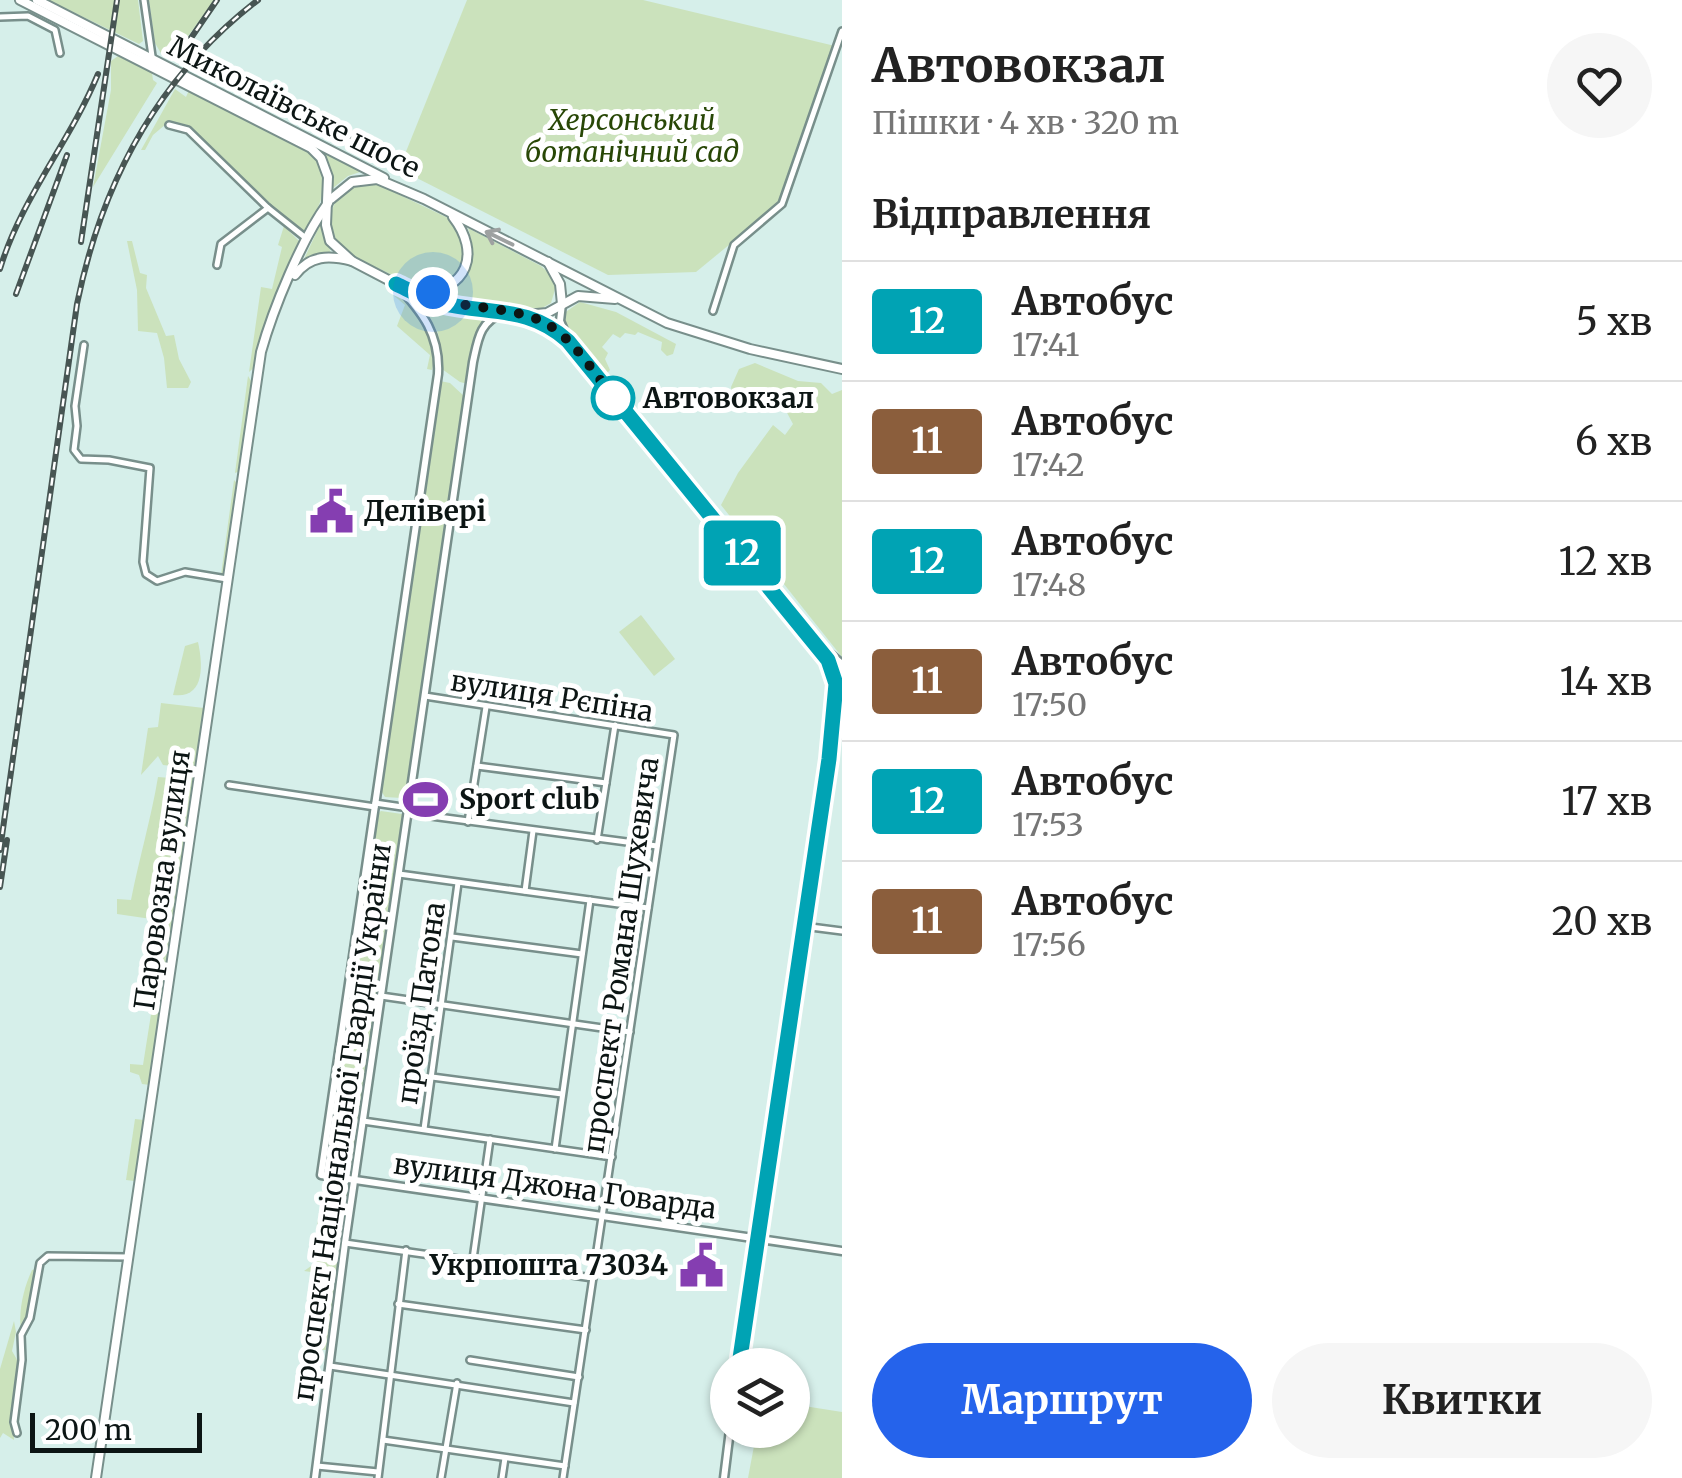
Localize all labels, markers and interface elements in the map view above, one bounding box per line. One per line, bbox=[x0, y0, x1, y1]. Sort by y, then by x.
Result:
street label: Миколаївське шосе bbox=[162, 28, 426, 186]
button: heart bbox=[1547, 33, 1652, 138]
text: Автовокзал bbox=[872, 35, 1166, 95]
park label: Херсонський ботанічний сад bbox=[525, 102, 739, 170]
text: Пішки · 4 хв · 320 m bbox=[872, 103, 1179, 143]
text: Відправлення bbox=[872, 191, 1151, 238]
one-way arrow bbox=[485, 227, 515, 246]
your location bbox=[408, 267, 458, 317]
text: Автобус bbox=[1012, 278, 1173, 325]
text: 5 хв bbox=[1576, 298, 1652, 345]
text: 12 bbox=[909, 299, 945, 343]
text: 17:41 bbox=[1012, 325, 1079, 365]
marker: Автовокзал bbox=[592, 377, 634, 419]
place label: Автовокзал bbox=[642, 380, 814, 416]
text: Автобус bbox=[1012, 398, 1173, 445]
text: 6 хв bbox=[1575, 418, 1652, 465]
text: 11 bbox=[911, 419, 943, 463]
text: 17:42 bbox=[1012, 445, 1085, 485]
public building icon: Делівері bbox=[307, 487, 355, 535]
place label: Делівері bbox=[364, 493, 486, 529]
text: Автобус bbox=[1012, 518, 1173, 565]
line badge: 12 bbox=[697, 520, 787, 586]
text: 12 bbox=[724, 531, 760, 575]
text: 12 хв bbox=[1559, 538, 1652, 585]
text: 12 bbox=[909, 539, 945, 583]
text: 17:48 bbox=[1012, 565, 1086, 605]
text: Автобус bbox=[1012, 638, 1173, 685]
text: 14 хв bbox=[1559, 658, 1652, 705]
text: 11 bbox=[911, 659, 943, 703]
street label: вулиця Рєпіна bbox=[448, 662, 656, 730]
text: 17:50 bbox=[1012, 685, 1087, 725]
street label: Паровозна вулиця bbox=[126, 748, 198, 1012]
street label: проспект Романа Шухевича bbox=[575, 755, 667, 1155]
text: Автобус bbox=[1012, 758, 1173, 805]
sports icon: Sport club bbox=[402, 775, 450, 823]
text: 17 хв bbox=[1561, 778, 1652, 825]
text: 12 bbox=[909, 779, 945, 823]
place label: Sport club bbox=[459, 781, 599, 817]
text: 17:53 bbox=[1012, 805, 1084, 845]
street label: проспект Національної Гвардії України bbox=[285, 841, 399, 1403]
text: Автобус bbox=[1012, 878, 1173, 925]
text: 20 хв bbox=[1552, 898, 1652, 945]
text: 11 bbox=[911, 899, 943, 943]
street label: проїзд Патона bbox=[389, 900, 453, 1106]
text: 17:56 bbox=[1012, 925, 1086, 965]
street label: вулиця Джона Говарда bbox=[391, 1146, 719, 1226]
public building icon: Укрпошта 73034 bbox=[677, 1241, 725, 1289]
place label: Укрпошта 73034 bbox=[429, 1247, 668, 1283]
button: Маршрут bbox=[872, 1343, 1252, 1458]
button: Квитки bbox=[1272, 1343, 1652, 1458]
map controls bbox=[710, 1348, 810, 1448]
button: layers bbox=[710, 1348, 810, 1448]
scale bar bbox=[30, 1408, 202, 1452]
text: 200 m bbox=[45, 1412, 132, 1448]

